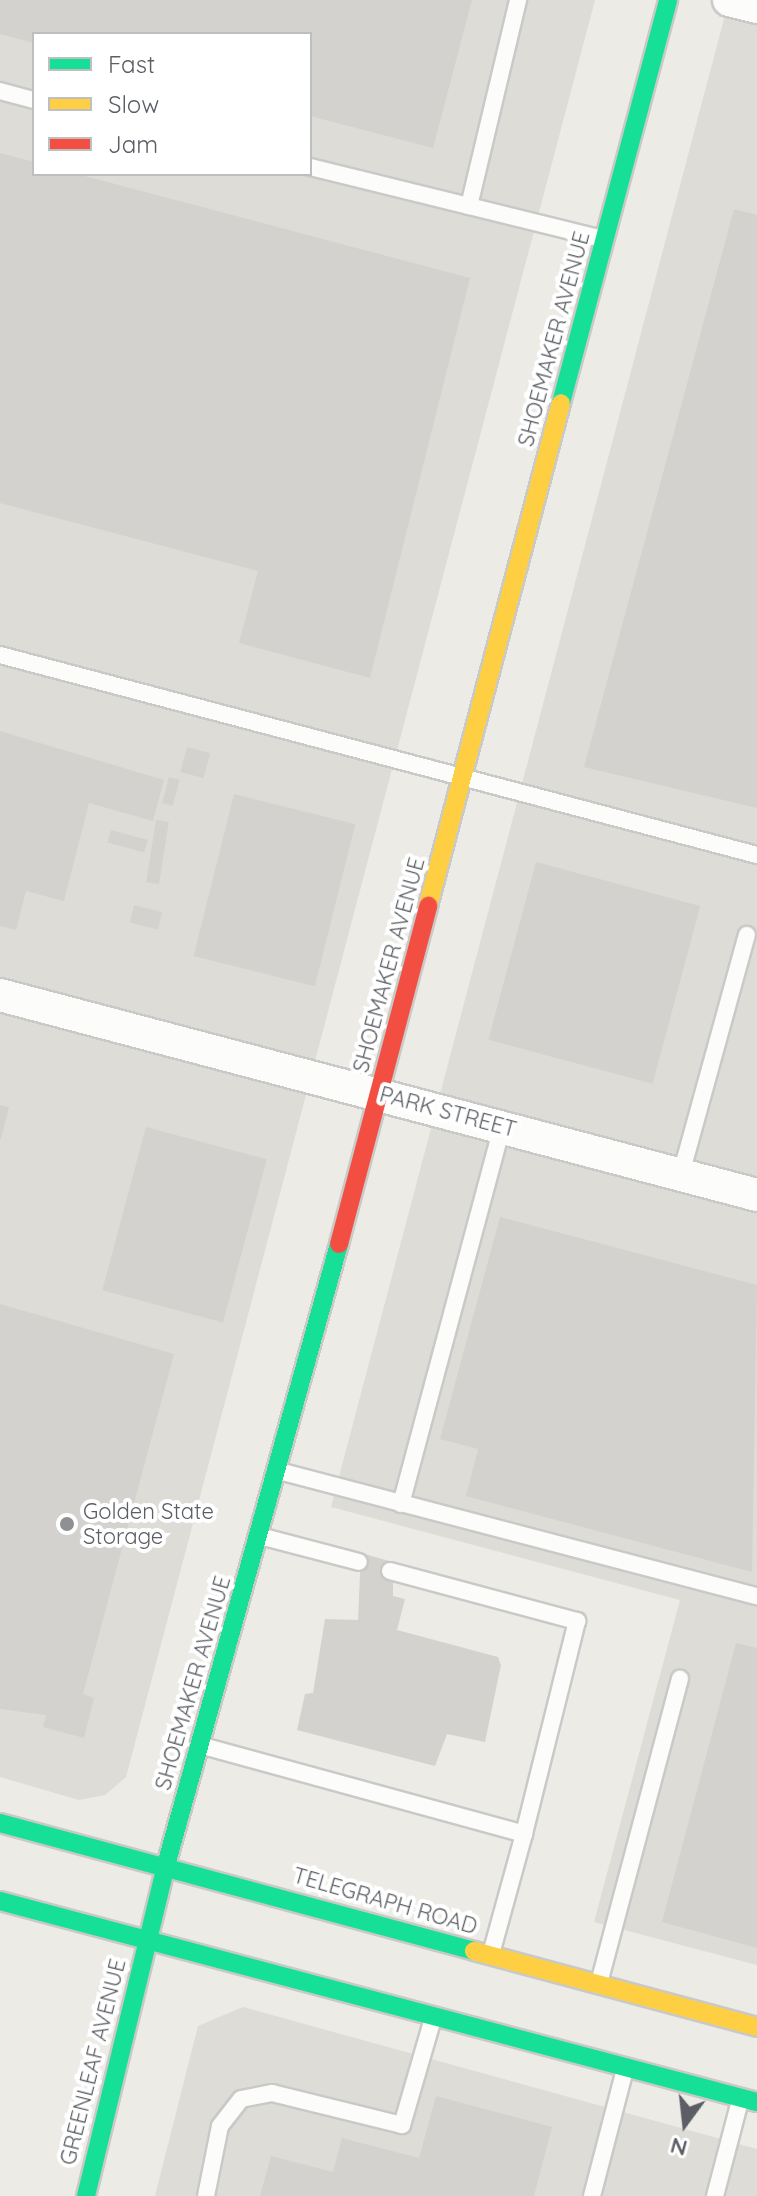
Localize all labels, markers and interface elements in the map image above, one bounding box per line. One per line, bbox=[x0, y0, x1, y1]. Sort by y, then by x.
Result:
legend bbox=[32, 32, 312, 176]
text: Fast bbox=[108, 49, 155, 79]
text: Slow bbox=[108, 89, 159, 119]
text: Jam bbox=[108, 129, 158, 159]
street label: SHOEMAKER AVENUE bbox=[513, 229, 595, 449]
street label: SHOEMAKER AVENUE bbox=[348, 855, 430, 1075]
street label: PARK STREET bbox=[377, 1081, 519, 1143]
place label: Golden State Storage bbox=[83, 1498, 214, 1550]
marker: Golden State Storage bbox=[58, 1515, 76, 1533]
street label: SHOEMAKER AVENUE bbox=[150, 1573, 236, 1793]
street label: TELEGRAPH ROAD bbox=[290, 1862, 480, 1940]
street label: GREENLEAF AVENUE bbox=[55, 1956, 131, 2168]
north arrow bbox=[645, 2084, 725, 2164]
text: N bbox=[667, 2132, 690, 2163]

